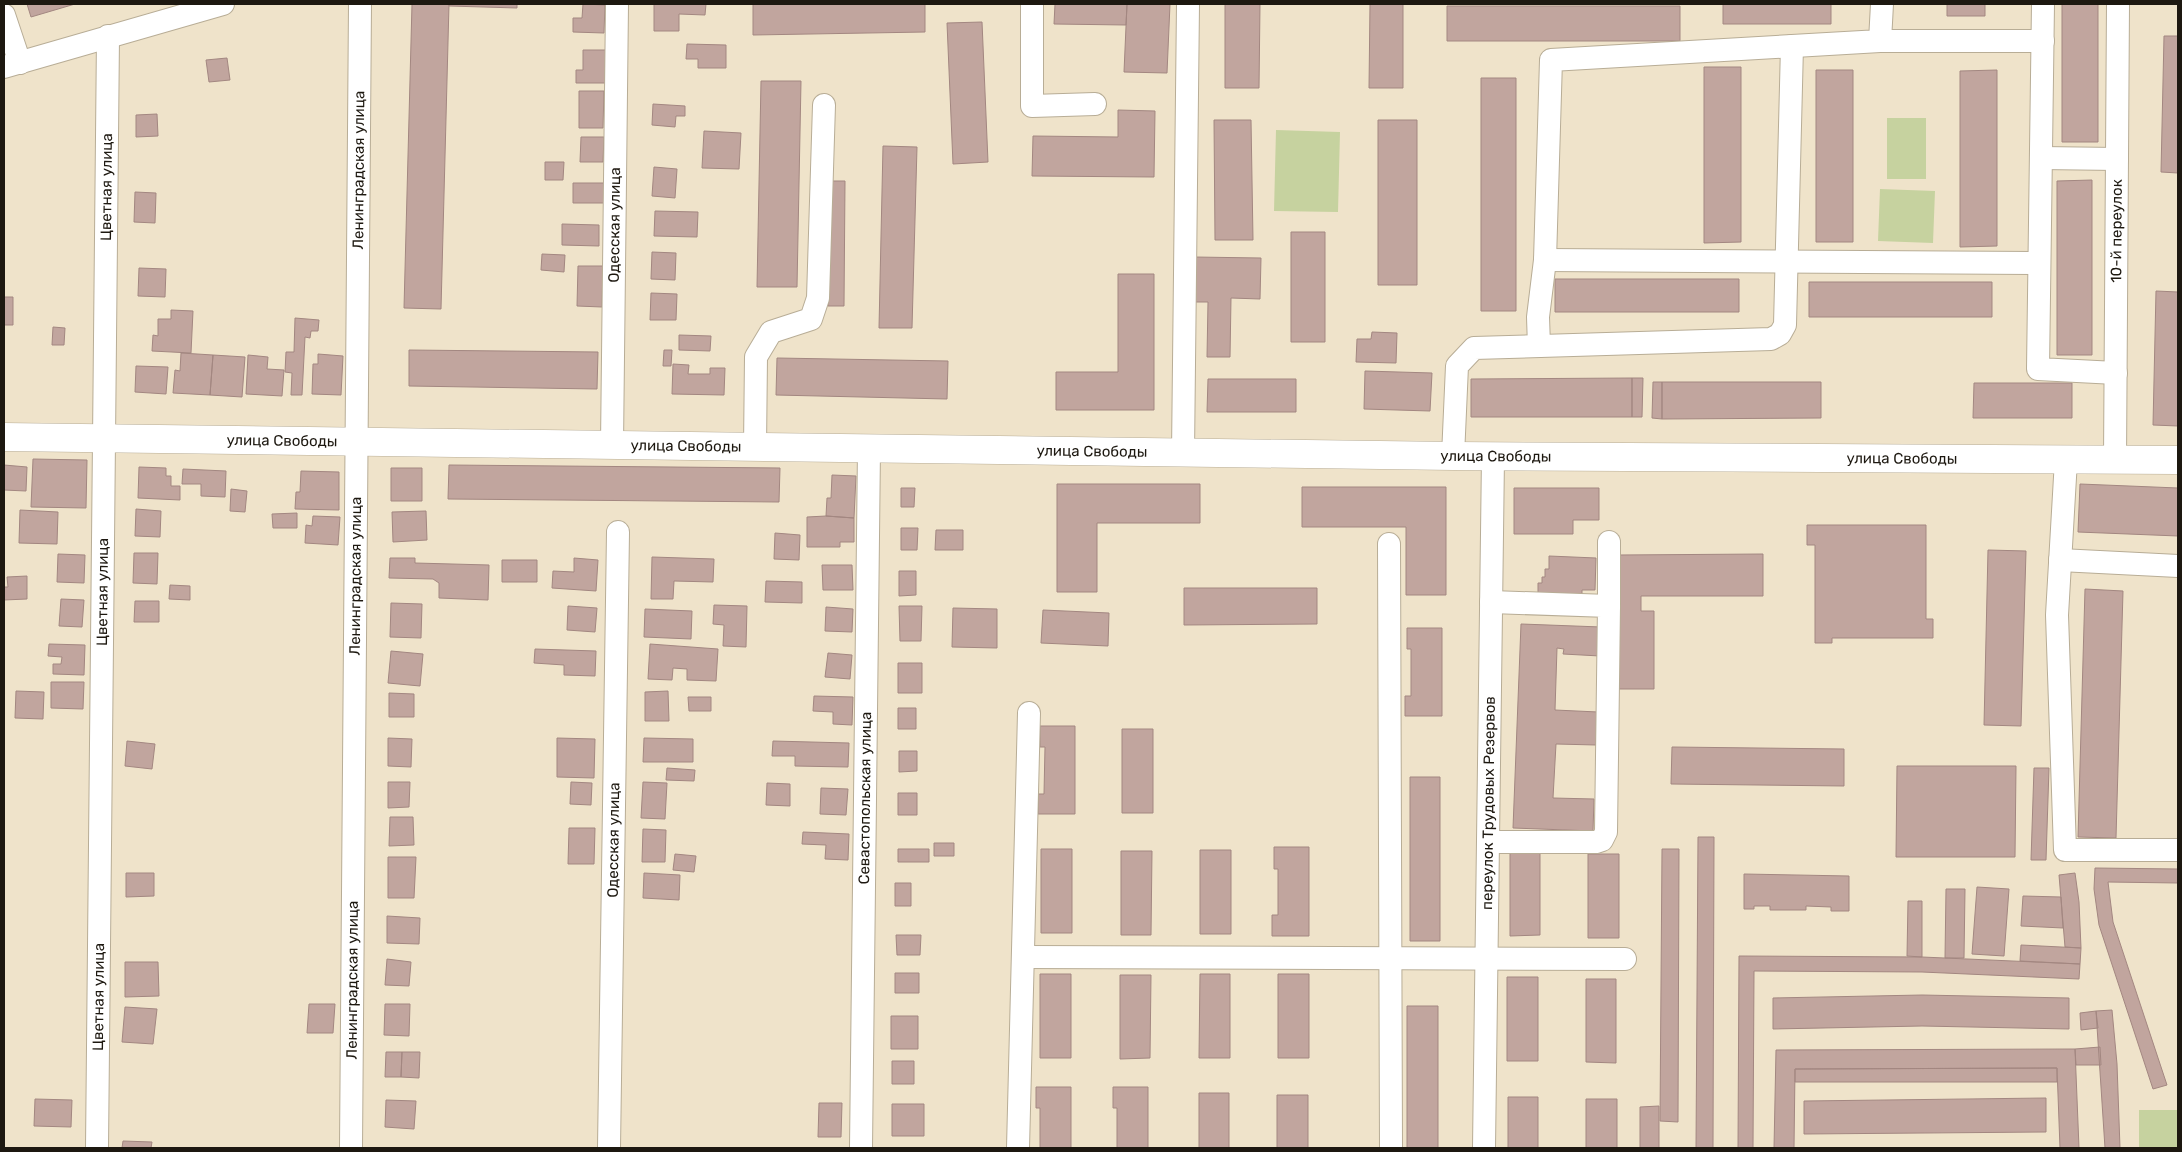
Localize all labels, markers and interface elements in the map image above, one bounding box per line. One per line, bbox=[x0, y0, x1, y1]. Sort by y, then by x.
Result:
street label: Ленинградская улица bbox=[349, 91, 368, 249]
street label: Цветная улица bbox=[97, 133, 116, 241]
street label: Одесская улица bbox=[605, 167, 624, 283]
street label: 10-й переулок bbox=[2107, 179, 2126, 283]
street label: улица Свободы bbox=[226, 431, 338, 450]
street label: улица Свободы bbox=[630, 436, 741, 456]
street label: улица Свободы bbox=[1036, 442, 1147, 461]
street label: улица Свободы bbox=[1440, 447, 1551, 466]
street label: улица Свободы bbox=[1846, 449, 1957, 468]
street label: Ленинградская улица bbox=[346, 497, 365, 655]
street label: Цветная улица bbox=[93, 538, 112, 646]
street label: переулок Трудовых Резервов bbox=[1478, 696, 1499, 910]
street label: Севастопольская улица bbox=[855, 711, 875, 885]
street label: Одесская улица bbox=[604, 782, 623, 898]
street label: Ленинградская улица bbox=[343, 901, 362, 1059]
street label: Цветная улица bbox=[89, 943, 108, 1051]

